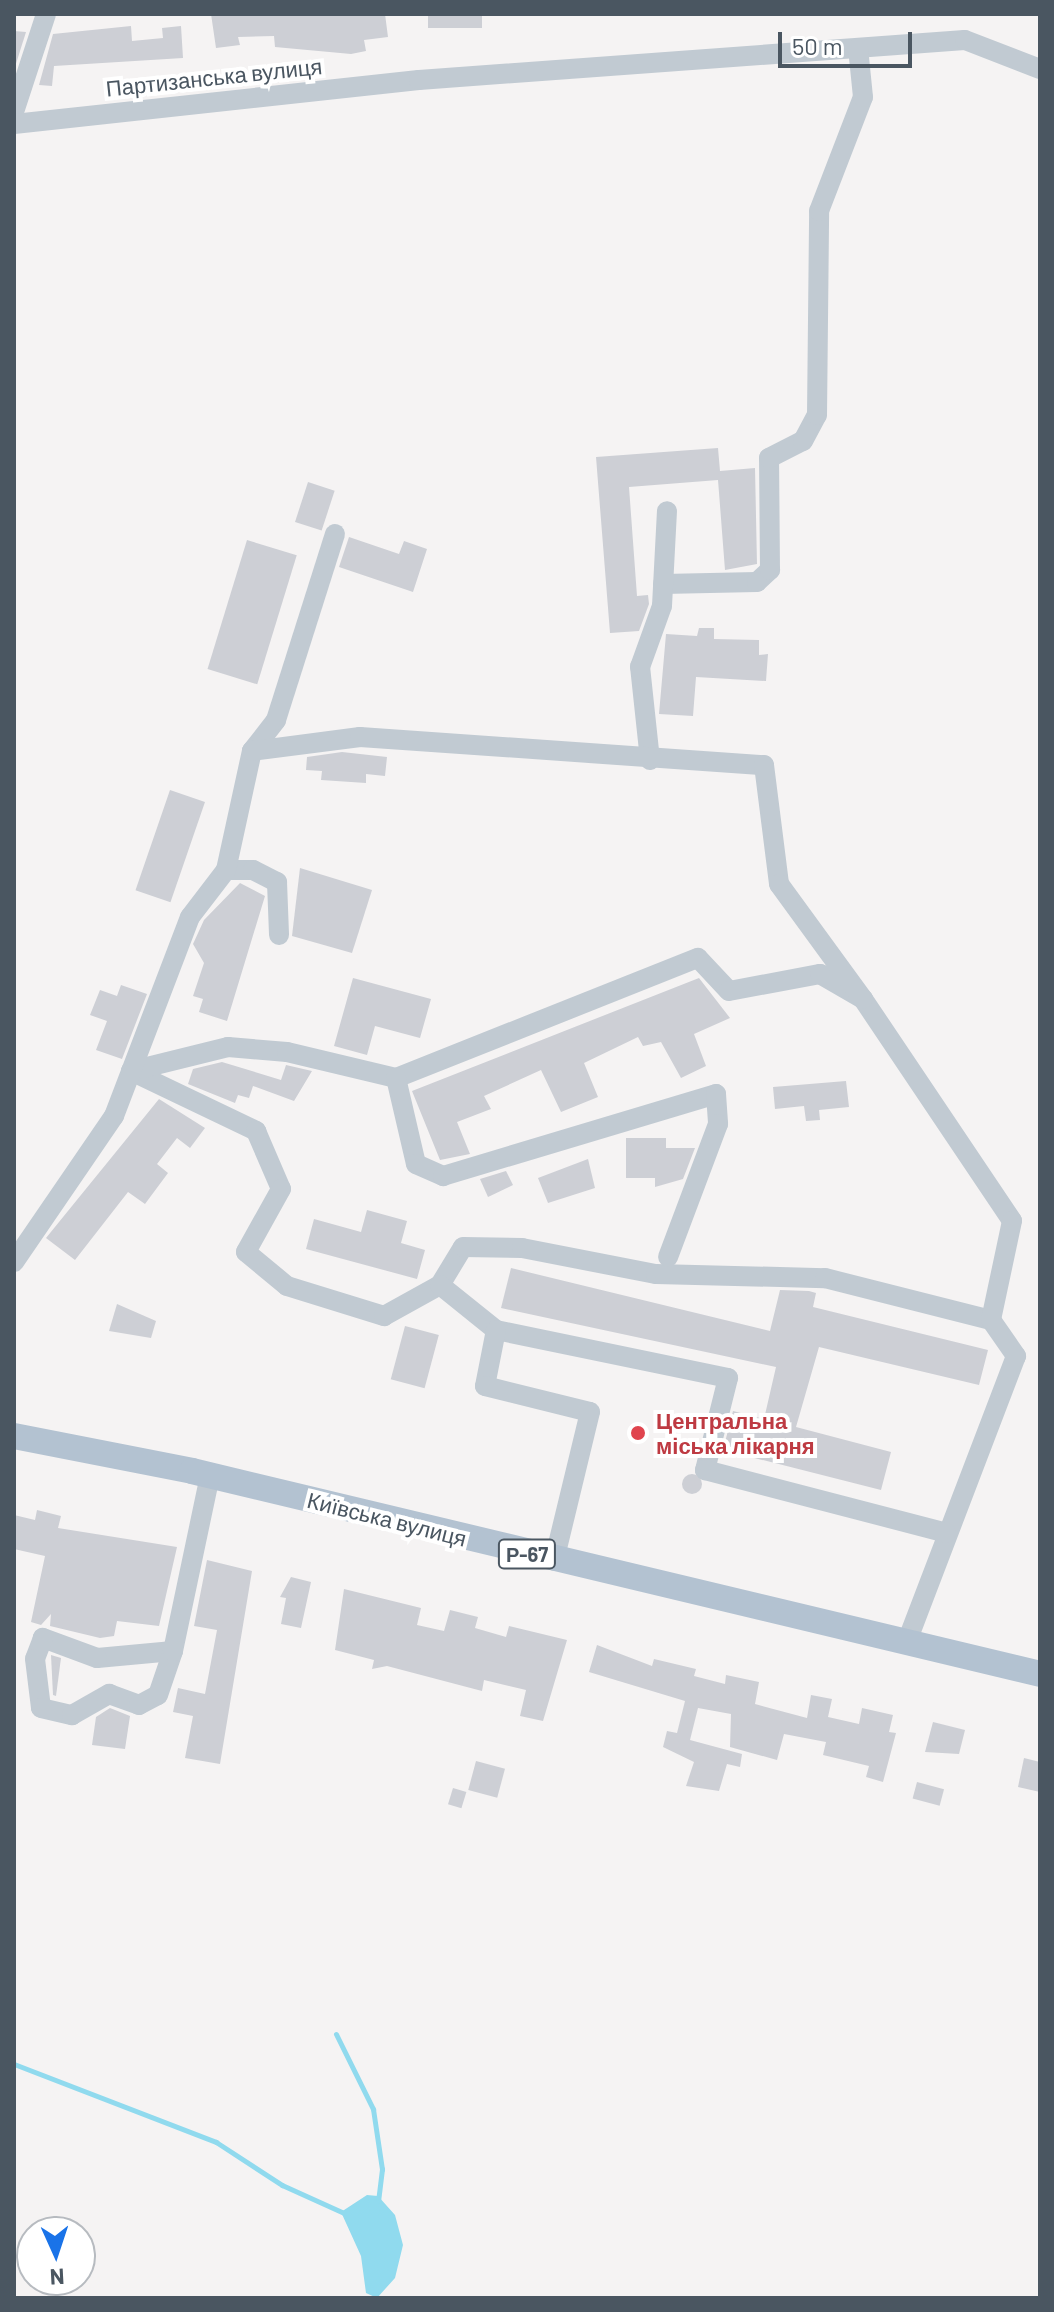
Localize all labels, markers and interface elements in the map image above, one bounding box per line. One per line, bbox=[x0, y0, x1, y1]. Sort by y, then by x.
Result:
scale bar bbox=[782, 16, 916, 66]
text: 50 m bbox=[792, 31, 843, 60]
street label: Партизанська вулиця bbox=[105, 53, 323, 101]
place label: Центральна міська лікарня bbox=[656, 1407, 815, 1458]
marker: Центральна міська лікарня bbox=[627, 1422, 649, 1444]
street label: Київська вулиця bbox=[305, 1486, 469, 1552]
road number: Р-67 bbox=[497, 1538, 557, 1570]
north arrow bbox=[16, 2216, 96, 2296]
text: N bbox=[49, 2265, 65, 2291]

